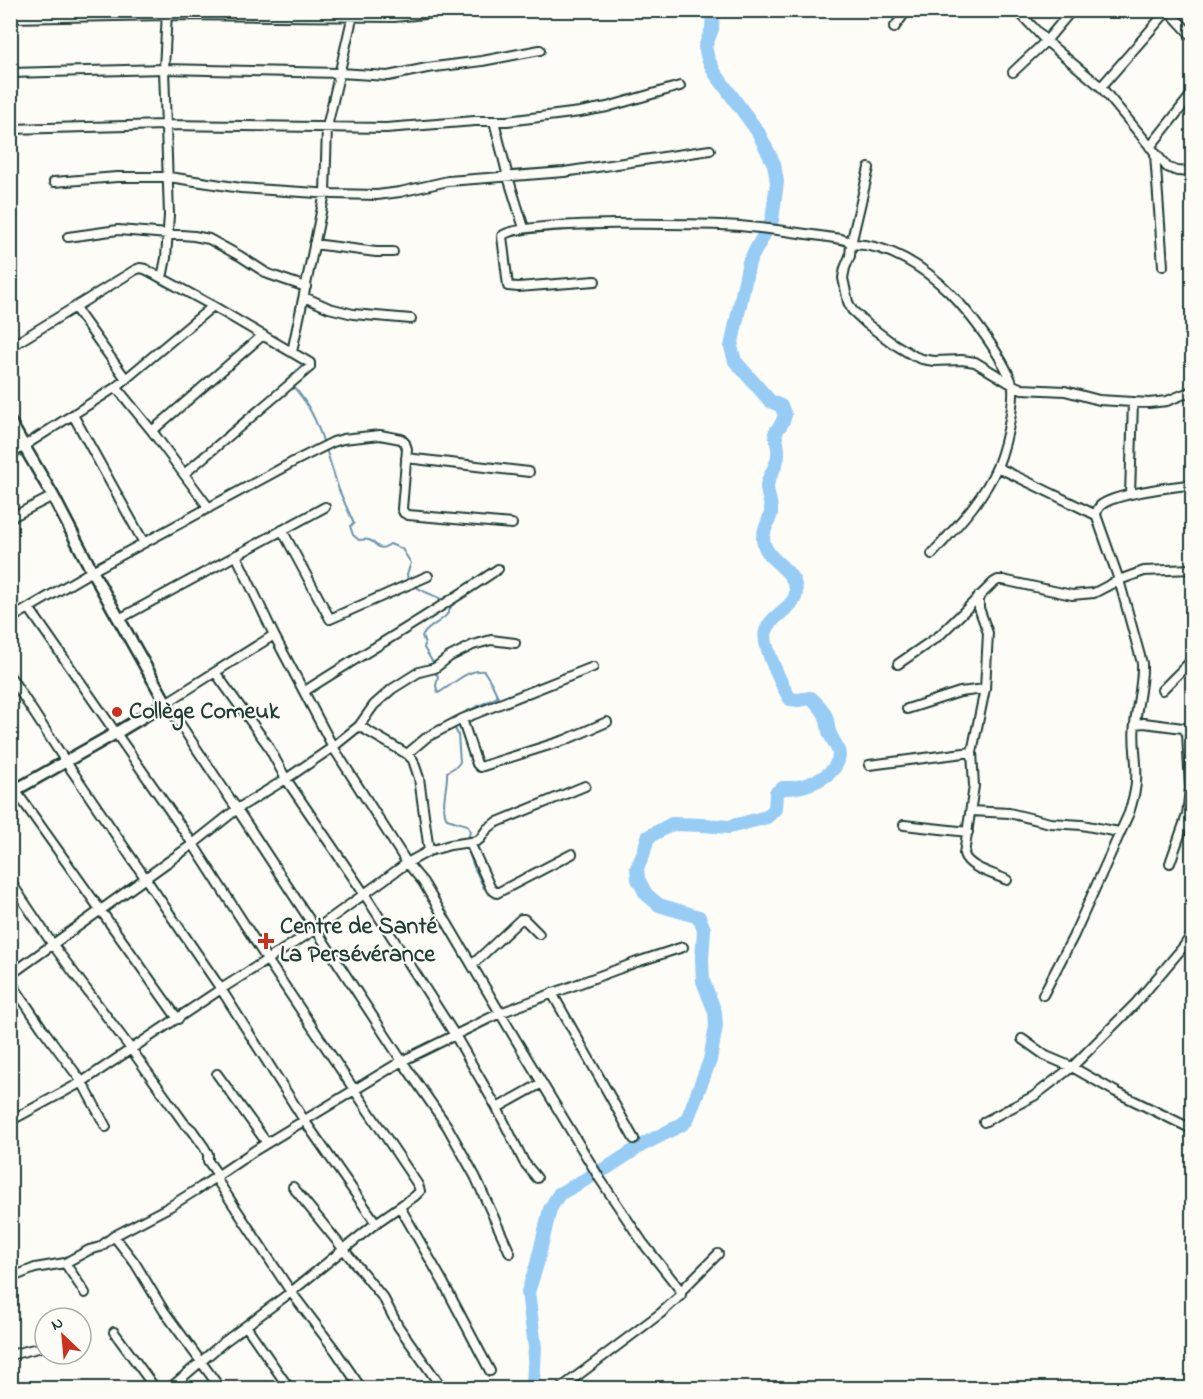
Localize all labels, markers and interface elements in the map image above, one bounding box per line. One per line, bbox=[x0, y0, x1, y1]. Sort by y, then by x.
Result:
place label: Collège Comeuk bbox=[129, 695, 280, 731]
marker: Collège Comeuk bbox=[110, 705, 124, 719]
place label: Centre de Santé La Persévérance bbox=[280, 910, 439, 973]
marker: Centre de Santé La Persévérance bbox=[257, 932, 275, 950]
north arrow bbox=[33, 1306, 93, 1366]
text: N bbox=[47, 1311, 68, 1337]

